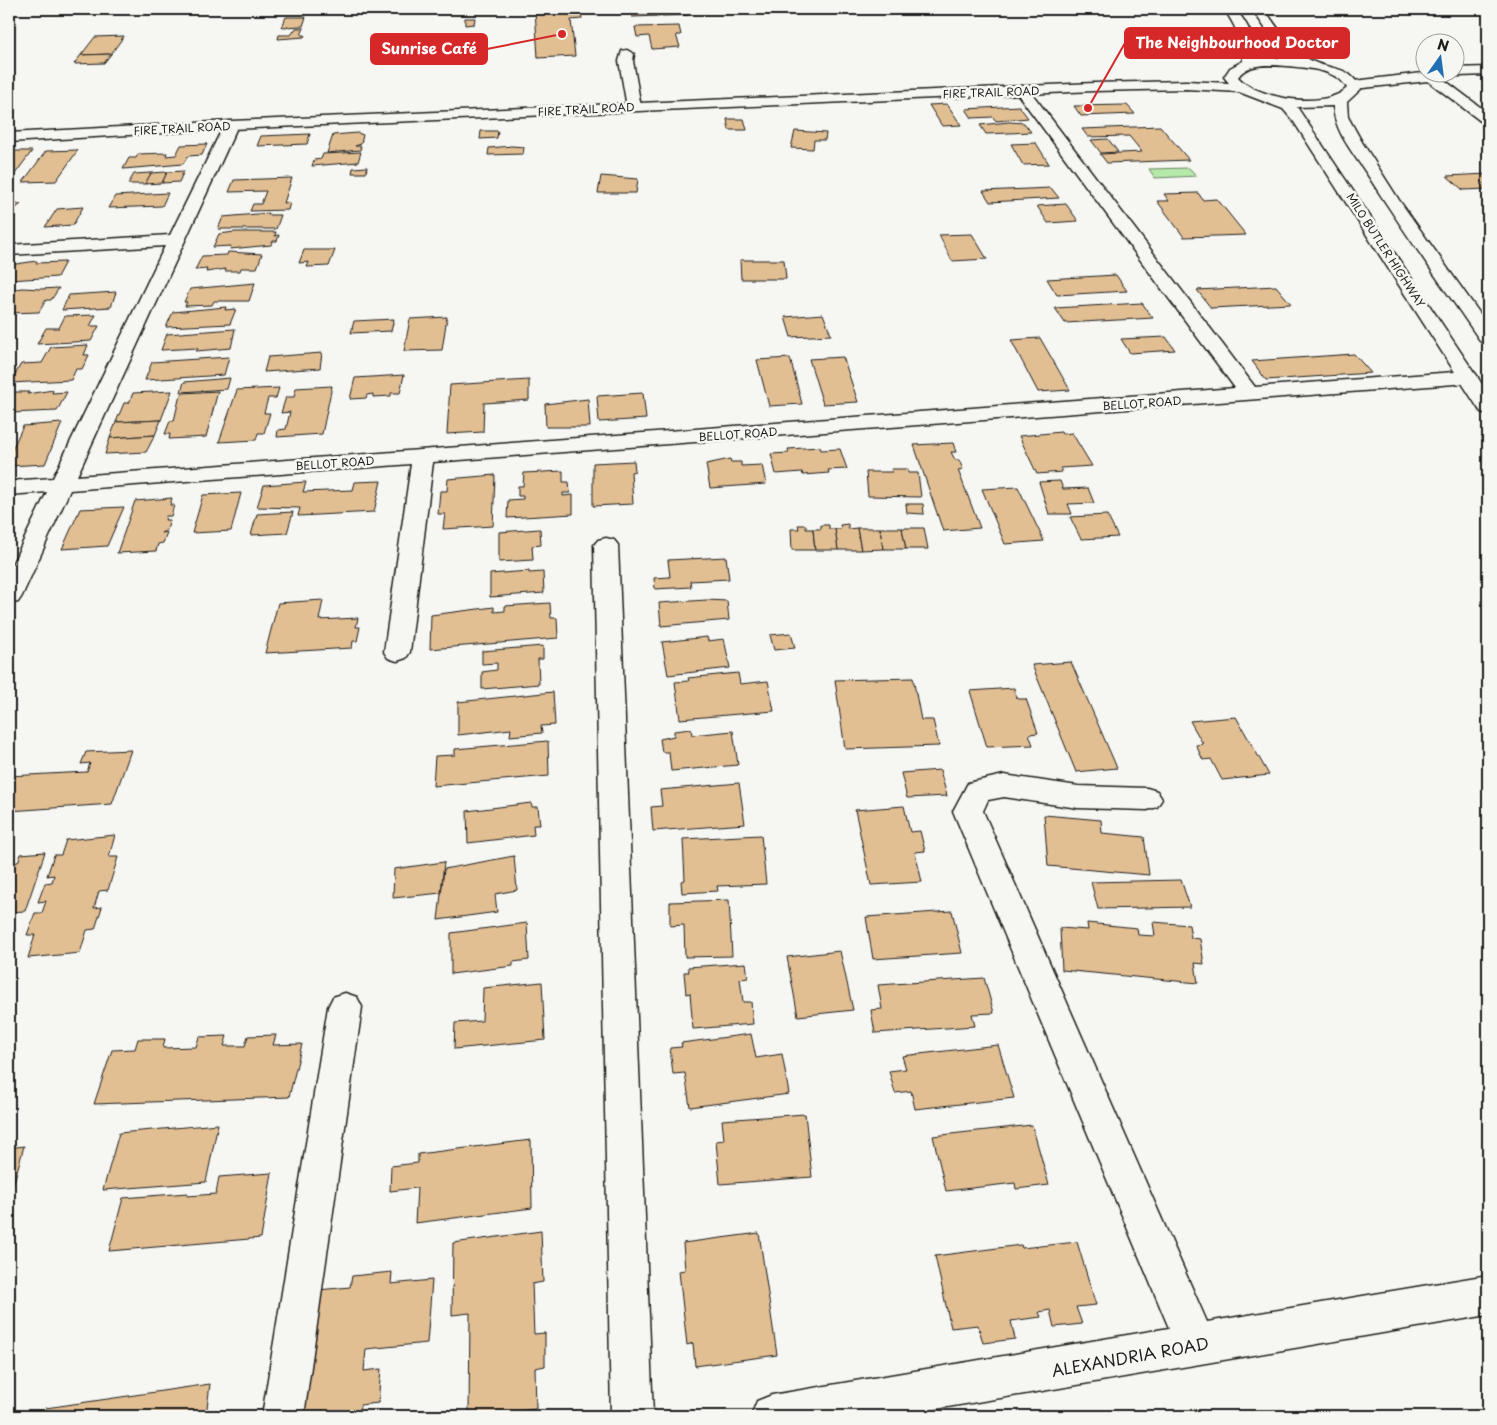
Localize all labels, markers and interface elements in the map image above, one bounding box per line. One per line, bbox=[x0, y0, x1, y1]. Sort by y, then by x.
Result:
callout: The Neighbourhood Doctor bbox=[1125, 28, 1349, 58]
text: The Neighbourhood Doctor bbox=[1135, 30, 1339, 53]
north arrow bbox=[1414, 32, 1464, 82]
text: N bbox=[1435, 33, 1451, 56]
callout: Sunrise Café bbox=[371, 34, 487, 64]
text: Sunrise Café bbox=[381, 36, 477, 59]
street label: FIRE TRAIL ROAD bbox=[942, 82, 1040, 102]
street label: FIRE TRAIL ROAD bbox=[537, 98, 635, 120]
street label: FIRE TRAIL ROAD bbox=[133, 117, 231, 139]
street label: MILO BUTLER HIGHWAY bbox=[1343, 189, 1429, 311]
street label: BELLOT ROAD bbox=[1102, 392, 1182, 414]
street label: BELLOT ROAD bbox=[698, 423, 778, 445]
street label: BELLOT ROAD bbox=[295, 452, 375, 474]
street label: ALEXANDRIA ROAD bbox=[1049, 1330, 1211, 1382]

